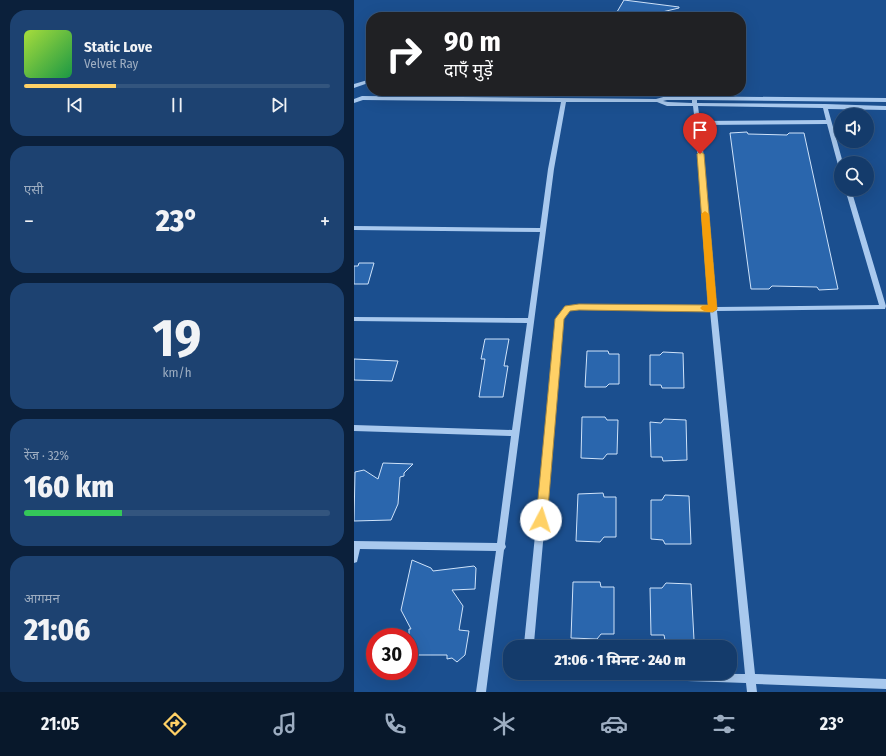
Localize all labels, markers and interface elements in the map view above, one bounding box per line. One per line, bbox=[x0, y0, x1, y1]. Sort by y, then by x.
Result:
text: 90 m bbox=[444, 25, 501, 58]
icon: right bbox=[378, 28, 430, 80]
text: Static Love bbox=[84, 38, 152, 56]
text: Velvet Ray bbox=[84, 56, 138, 71]
text: दाएँ मुड़ें bbox=[444, 59, 493, 81]
icon: previous bbox=[64, 94, 86, 116]
icon: pause bbox=[166, 94, 188, 116]
icon: next bbox=[268, 94, 290, 116]
map controls bbox=[834, 108, 874, 196]
button: sound bbox=[834, 108, 874, 148]
pin bbox=[683, 113, 717, 154]
icon: arrive bbox=[689, 119, 711, 141]
button: search bbox=[834, 156, 874, 196]
text: एसी bbox=[24, 182, 43, 197]
text: 23° bbox=[156, 203, 198, 239]
text: − bbox=[24, 208, 34, 235]
text: + bbox=[320, 208, 330, 235]
text: 19 bbox=[153, 307, 201, 370]
text: km/h bbox=[163, 365, 192, 380]
text: रेंज · 32% bbox=[24, 448, 69, 463]
text: 160 km bbox=[24, 469, 114, 505]
position arrow bbox=[520, 499, 562, 541]
text: आगमन bbox=[24, 591, 60, 606]
text: 21:06 bbox=[24, 612, 90, 648]
speed limit sign: 30 bbox=[366, 628, 418, 680]
text: 21:06 · 1 मिनट · 240 m bbox=[554, 651, 686, 669]
icon: directions bbox=[161, 710, 189, 738]
icon: music bbox=[271, 710, 299, 738]
icon: phone bbox=[381, 710, 409, 738]
icon: climate bbox=[490, 710, 518, 738]
icon: car bbox=[600, 710, 628, 738]
icon: filters bbox=[710, 710, 738, 738]
text: 21:05 bbox=[41, 713, 79, 735]
text: 23° bbox=[820, 713, 845, 735]

